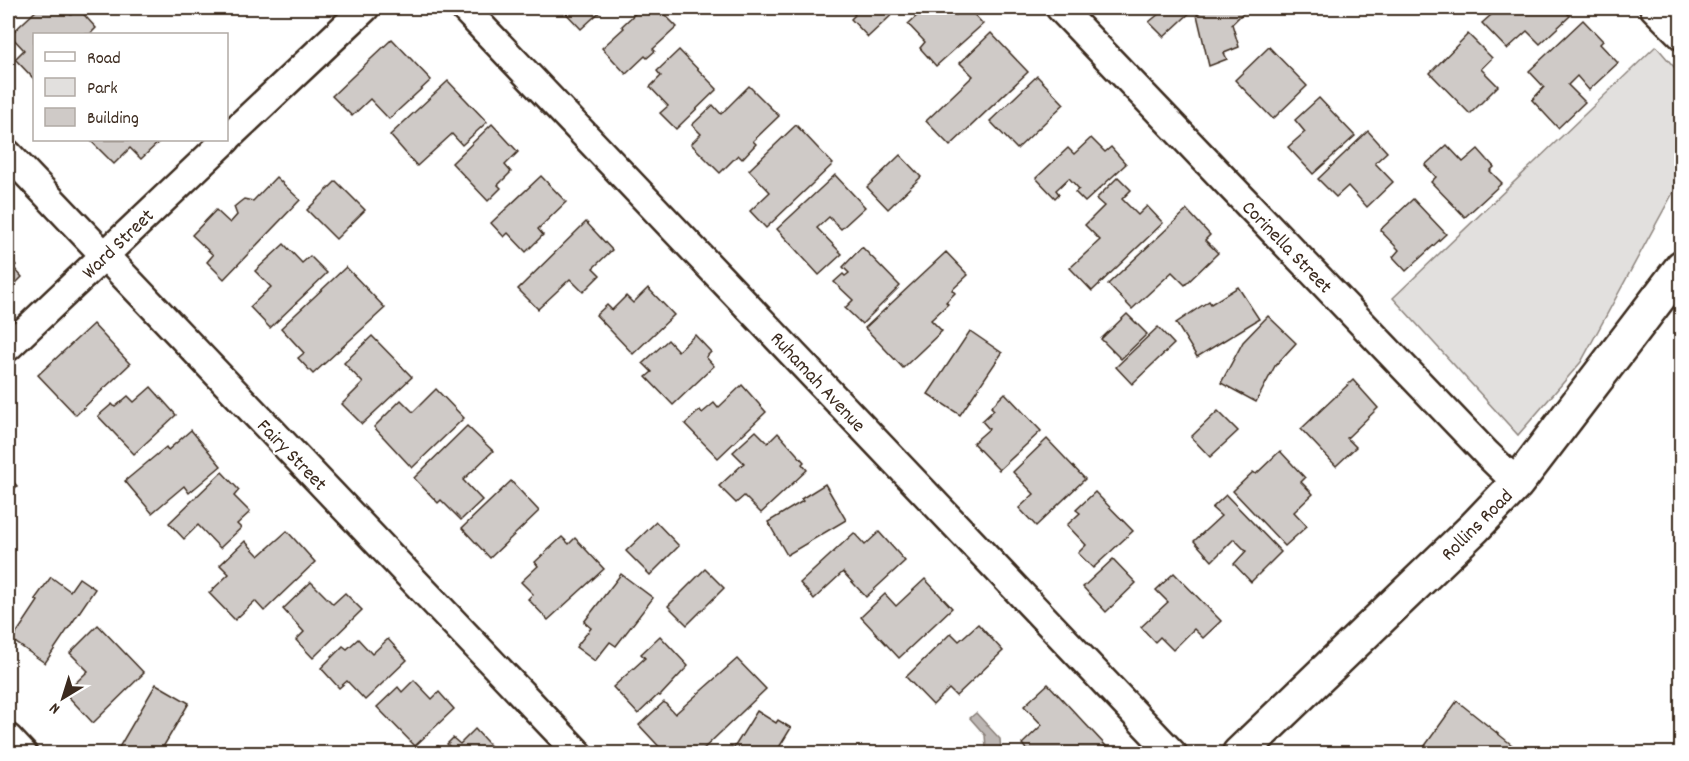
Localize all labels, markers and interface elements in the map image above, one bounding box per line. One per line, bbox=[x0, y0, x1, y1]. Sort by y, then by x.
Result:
legend bbox=[33, 33, 228, 141]
text: Road bbox=[87, 47, 121, 72]
text: Park bbox=[87, 77, 118, 102]
text: Building bbox=[87, 107, 139, 132]
street label: Corinella Street bbox=[1234, 195, 1338, 301]
street label: Ward Street bbox=[77, 204, 161, 287]
street label: Ruhamah Avenue bbox=[763, 327, 871, 440]
street label: Fairy Street bbox=[249, 414, 332, 498]
street label: Rollins Road bbox=[1436, 484, 1520, 568]
north arrow bbox=[33, 668, 93, 728]
text: N bbox=[45, 696, 65, 719]

